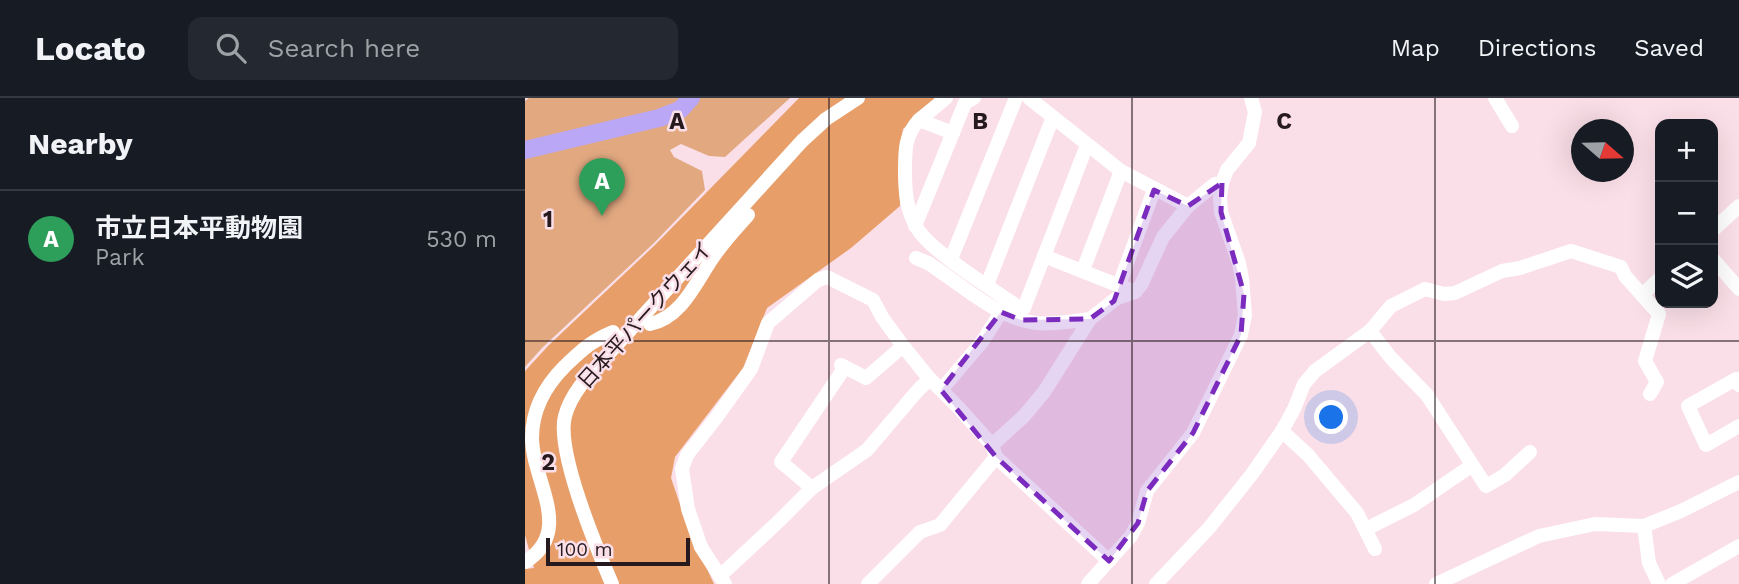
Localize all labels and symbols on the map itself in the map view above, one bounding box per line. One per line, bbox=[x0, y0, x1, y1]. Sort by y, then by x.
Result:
text: A bbox=[669, 108, 685, 135]
text: B bbox=[972, 108, 988, 135]
text: C bbox=[1276, 108, 1292, 135]
north arrow bbox=[1571, 119, 1634, 182]
pin: A bbox=[579, 158, 625, 216]
text: 1 bbox=[543, 206, 553, 233]
street label: 日本平パークウェイ bbox=[572, 236, 717, 393]
your location bbox=[1314, 400, 1348, 434]
text: 2 bbox=[541, 449, 555, 476]
scale bar bbox=[546, 535, 689, 567]

